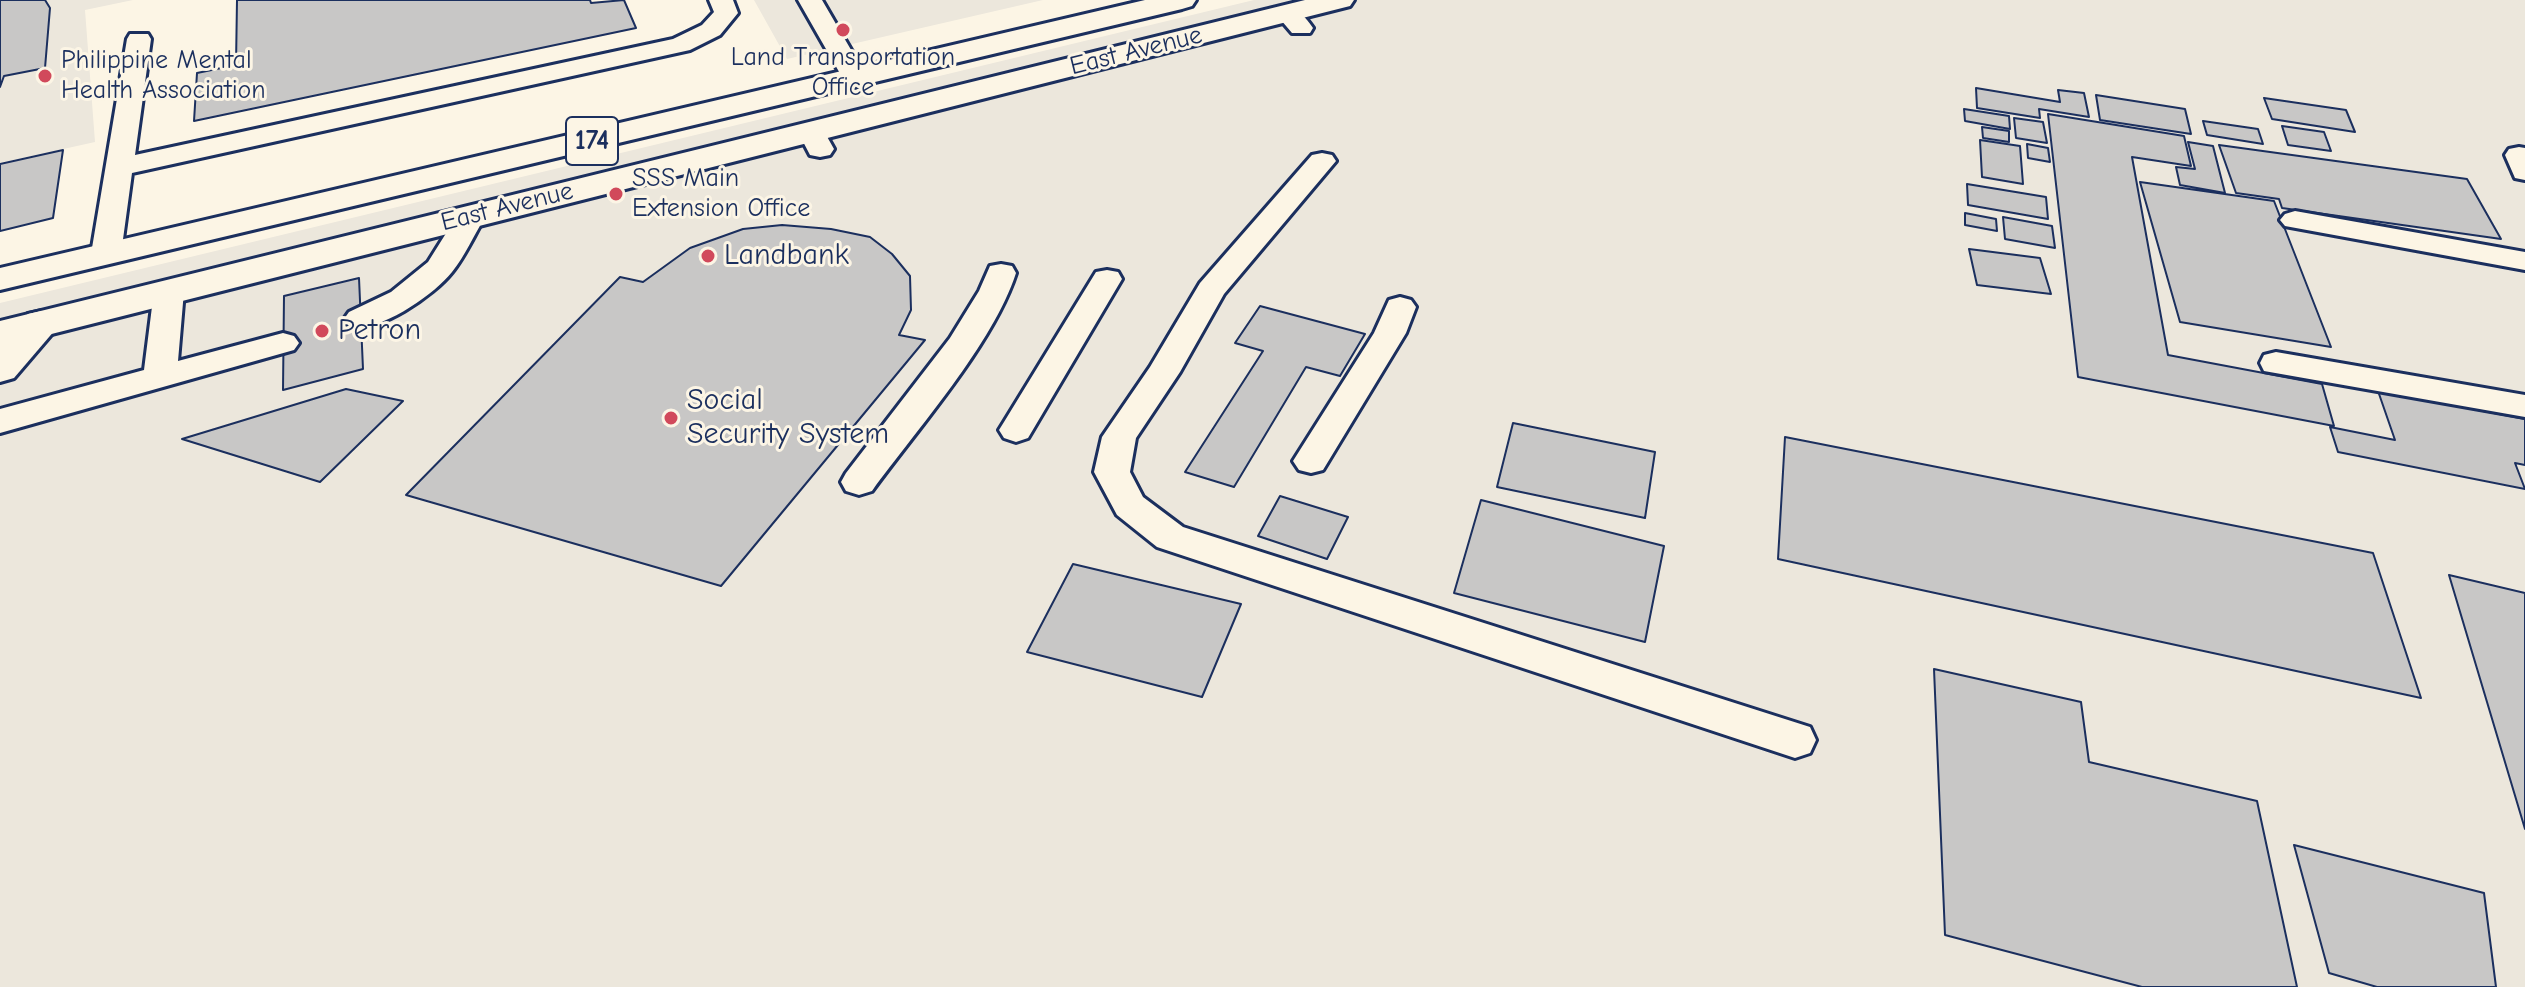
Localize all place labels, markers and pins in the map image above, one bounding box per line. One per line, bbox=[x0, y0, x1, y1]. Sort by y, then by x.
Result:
marker: Land Transportation Office bbox=[834, 21, 852, 39]
place label: Land Transportation Office bbox=[731, 42, 955, 104]
place label: Philippine Mental Health Association bbox=[61, 45, 266, 106]
marker: Philippine Mental Health Association bbox=[36, 67, 54, 85]
place label: SSS Main Extension Office bbox=[632, 163, 810, 224]
marker: SSS Main Extension Office bbox=[607, 185, 625, 203]
place label: Landbank bbox=[724, 238, 849, 274]
marker: Landbank bbox=[699, 247, 717, 265]
place label: Petron bbox=[338, 313, 421, 349]
marker: Petron bbox=[313, 322, 331, 340]
place label: Social Security System bbox=[687, 383, 889, 454]
marker: Social Security System bbox=[662, 409, 680, 427]

